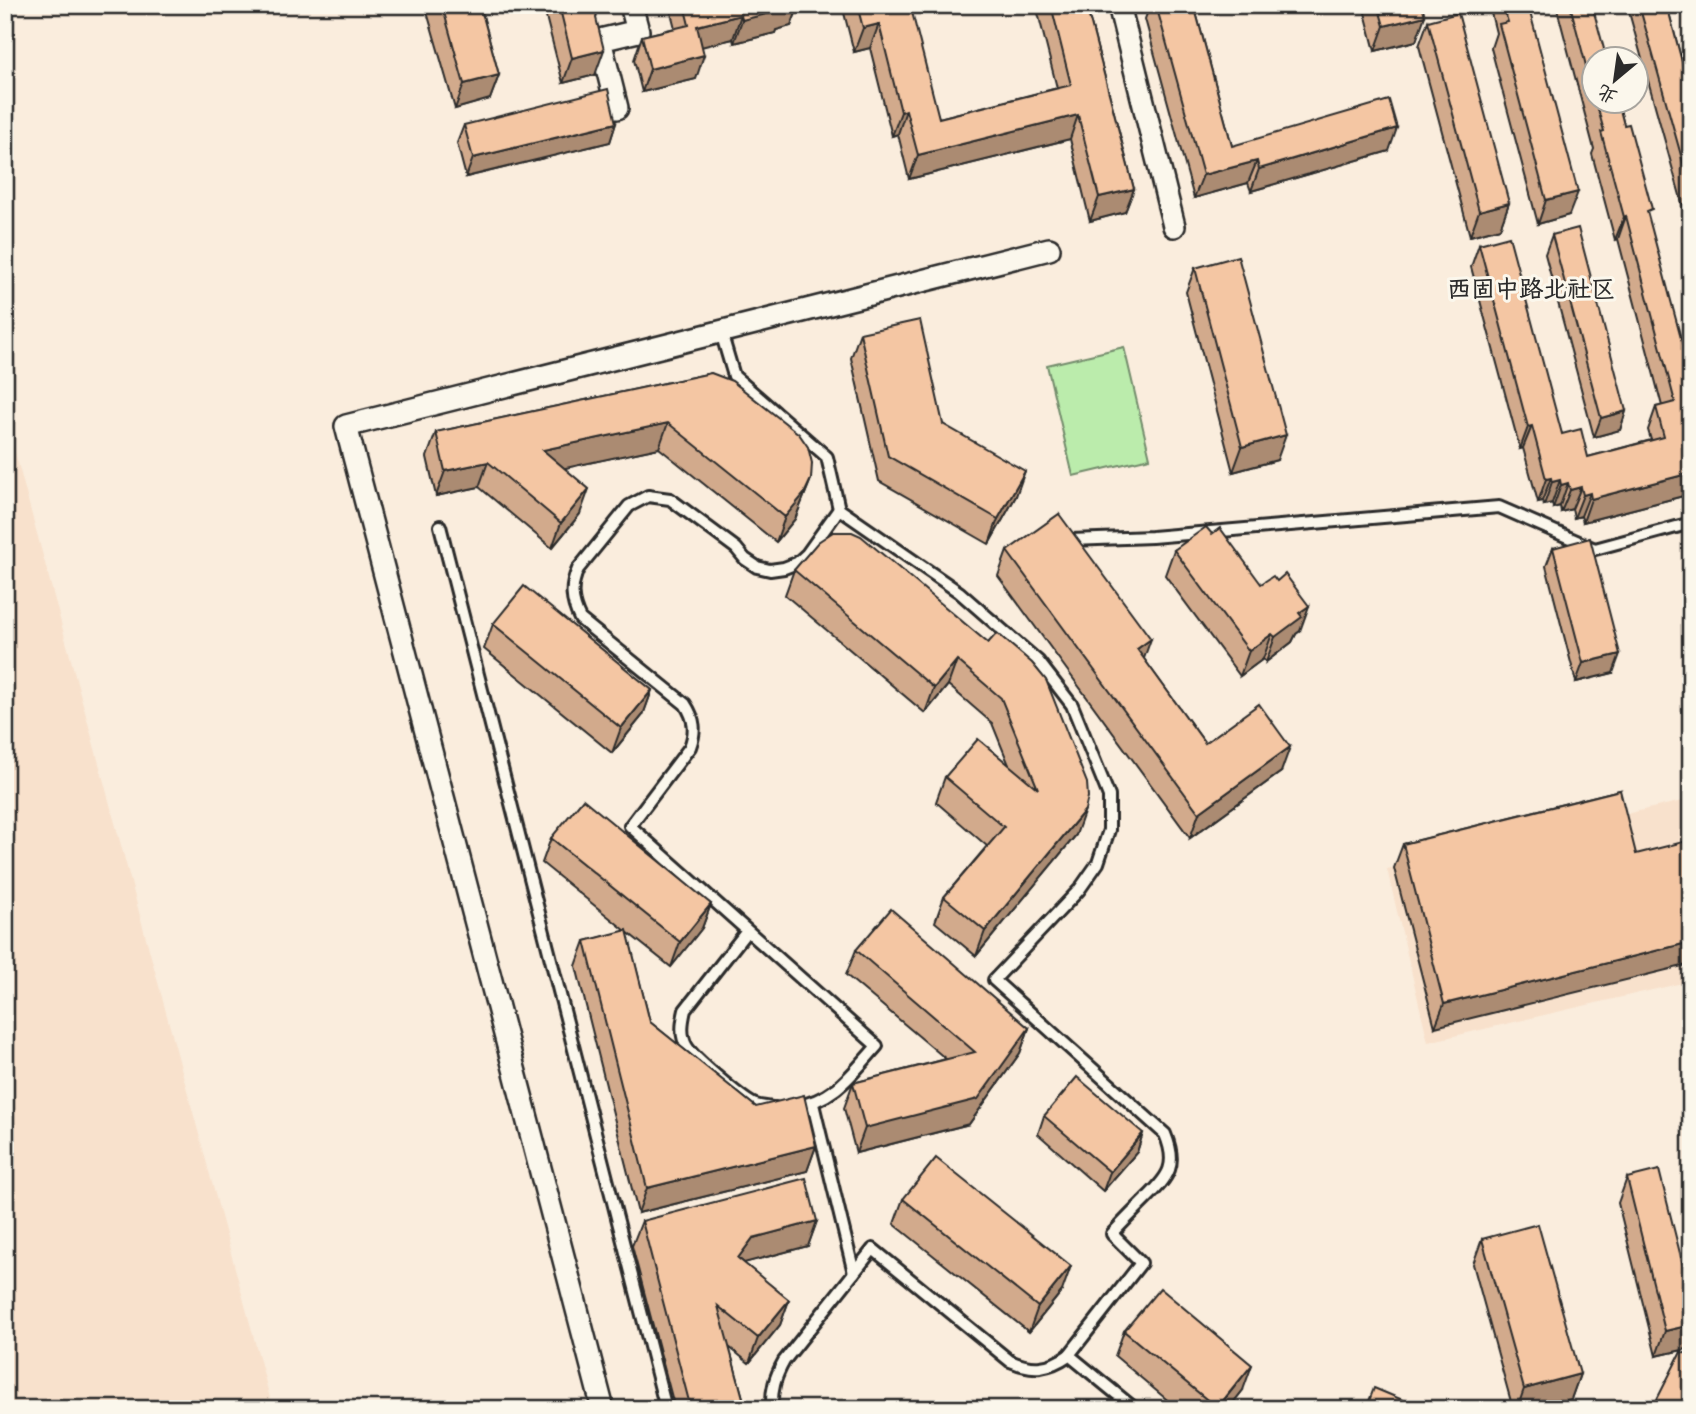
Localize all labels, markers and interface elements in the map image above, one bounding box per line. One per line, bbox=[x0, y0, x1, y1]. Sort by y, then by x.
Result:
north arrow bbox=[1580, 46, 1650, 116]
text: 北 bbox=[1594, 80, 1621, 108]
district label: 西固中路北社区 bbox=[1447, 275, 1615, 303]

